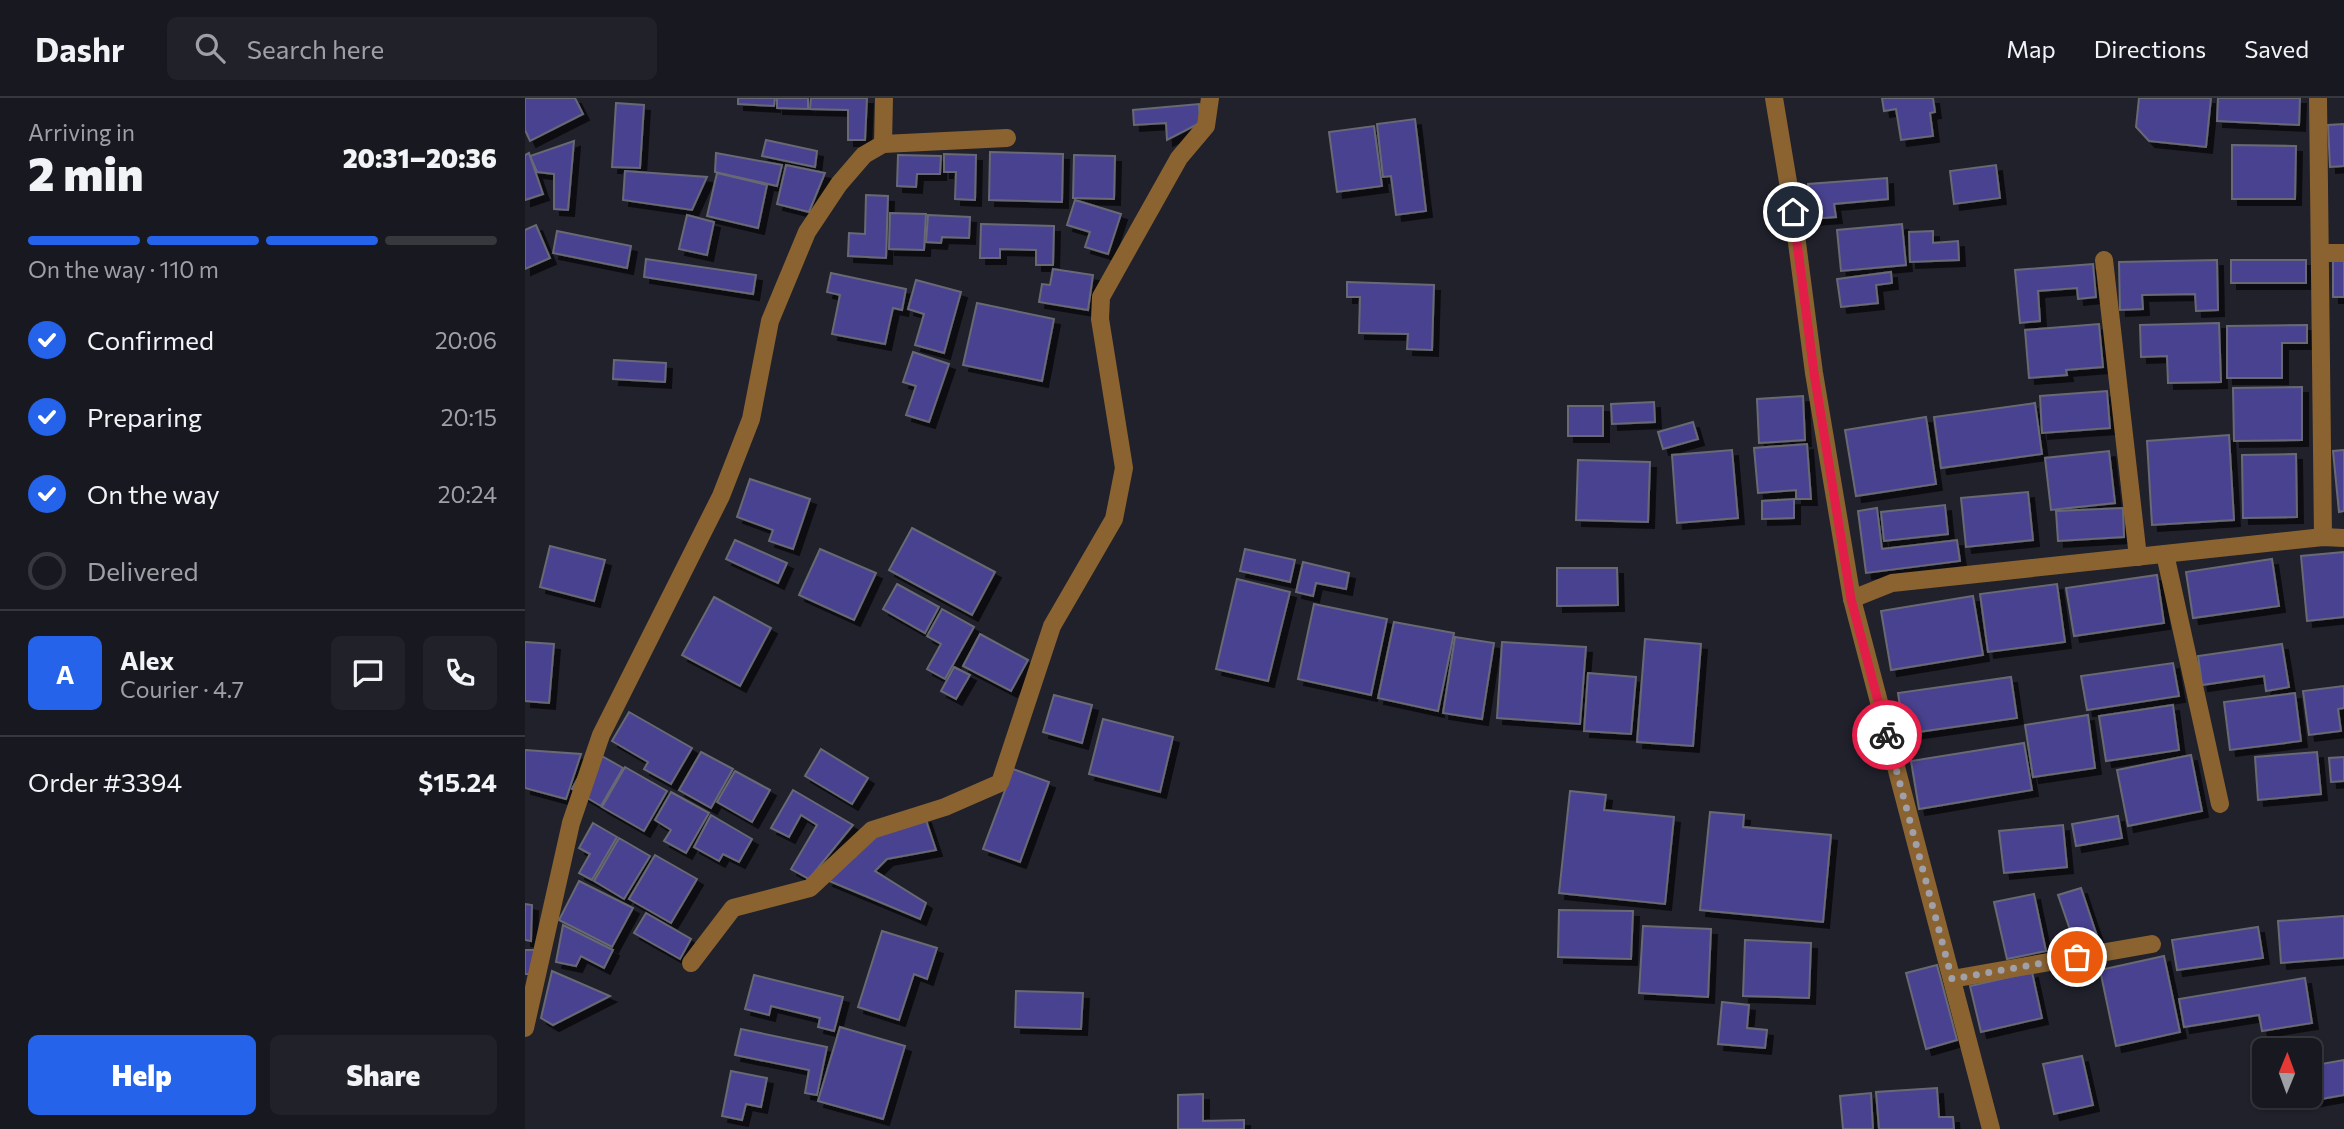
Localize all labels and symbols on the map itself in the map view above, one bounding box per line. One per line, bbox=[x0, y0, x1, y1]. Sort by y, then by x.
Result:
pin bbox=[1763, 182, 1823, 242]
courier bbox=[1852, 700, 1922, 770]
pin bbox=[2047, 927, 2107, 987]
north arrow bbox=[2252, 1038, 2322, 1108]

